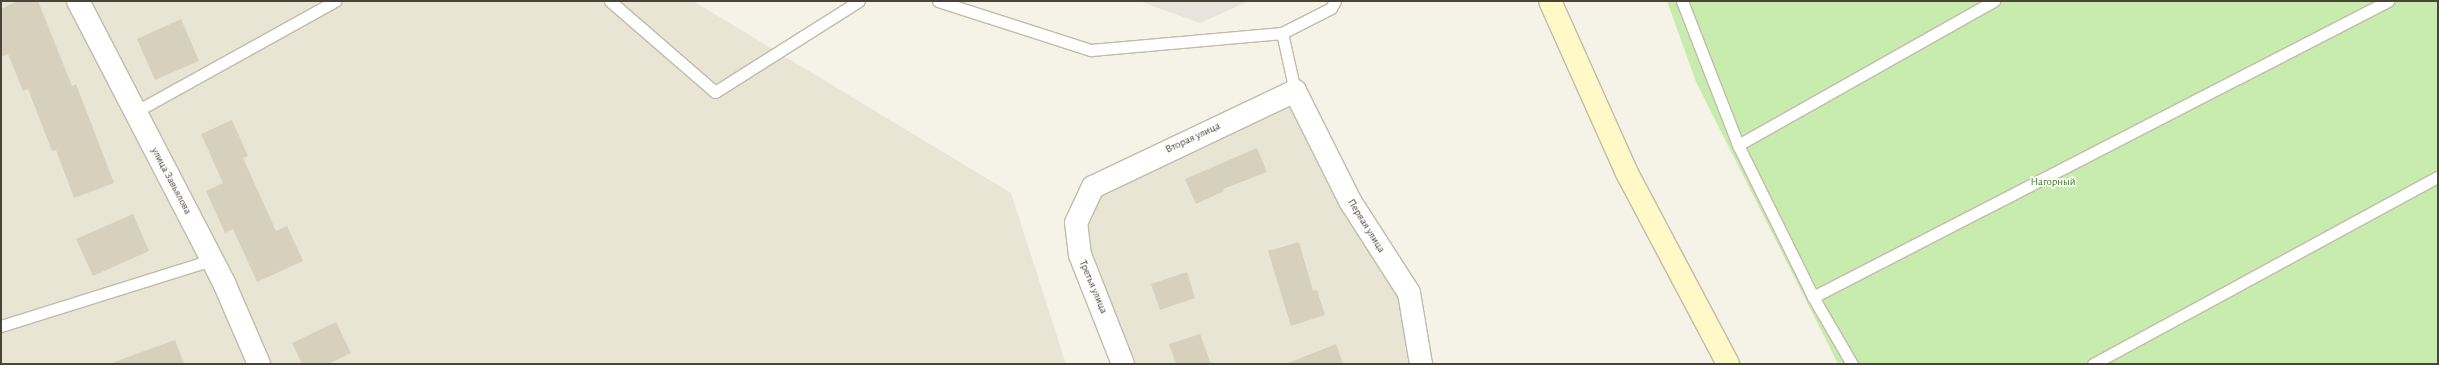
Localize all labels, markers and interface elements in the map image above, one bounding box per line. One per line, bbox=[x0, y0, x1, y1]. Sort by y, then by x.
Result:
street label: Вторая улица bbox=[1163, 120, 1223, 156]
street label: улица Завьялова bbox=[148, 145, 194, 217]
park label: Нагорный bbox=[2030, 175, 2076, 189]
street label: Первая улица bbox=[1344, 197, 1388, 255]
street label: Третья улица bbox=[1076, 258, 1110, 316]

